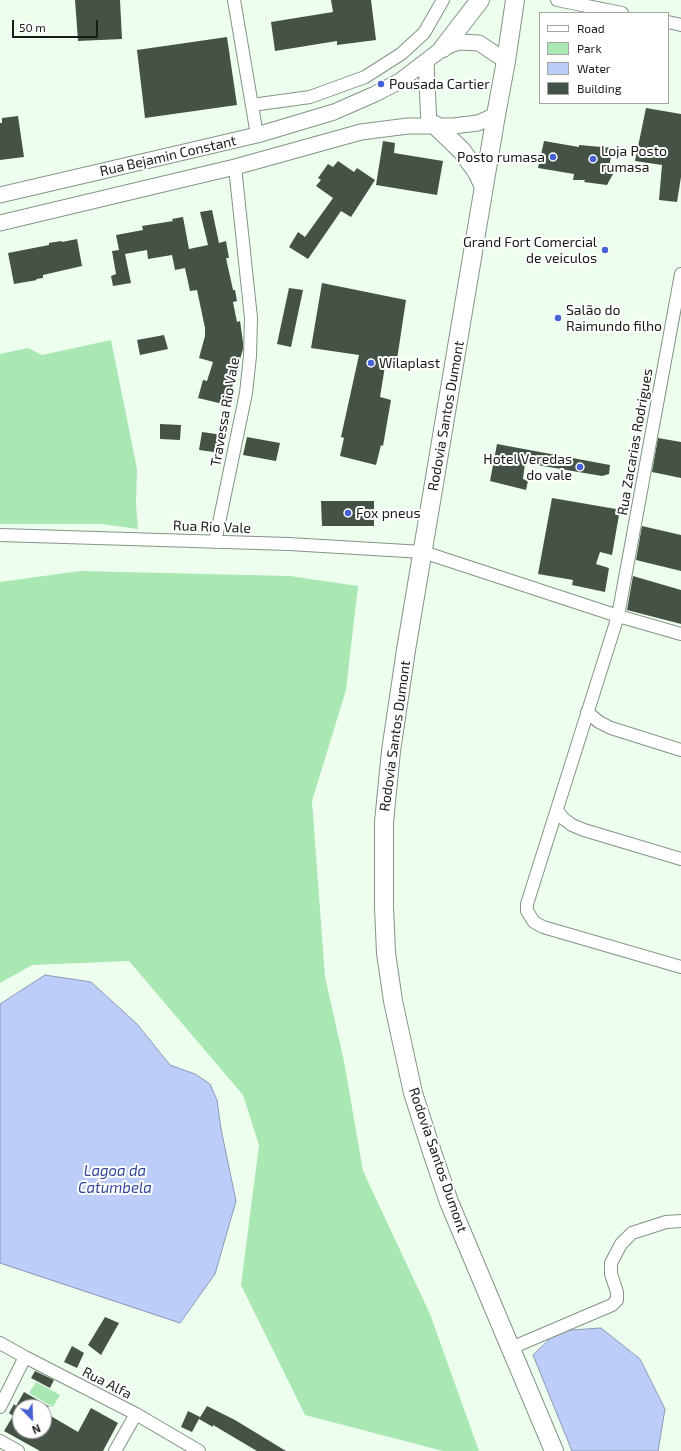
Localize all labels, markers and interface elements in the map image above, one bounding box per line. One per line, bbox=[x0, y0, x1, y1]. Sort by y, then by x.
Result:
scale bar bbox=[14, 12, 100, 38]
legend bbox=[539, 12, 669, 104]
text: 50 m bbox=[19, 20, 46, 34]
text: Road bbox=[577, 21, 605, 35]
text: Park bbox=[577, 41, 602, 55]
text: Water bbox=[577, 61, 611, 75]
place label: Pousada Cartier bbox=[389, 76, 490, 92]
marker: Pousada Cartier bbox=[376, 79, 386, 89]
text: Building bbox=[577, 81, 621, 95]
street label: Rua Bejamin Constant bbox=[98, 132, 238, 180]
place label: Loja Posto rumasa bbox=[601, 143, 667, 176]
place label: Posto rumasa bbox=[457, 149, 545, 165]
marker: Posto rumasa bbox=[548, 152, 558, 162]
marker: Loja Posto rumasa bbox=[588, 154, 598, 164]
place label: Grand Fort Comercial de veiculos bbox=[463, 234, 597, 266]
marker: Grand Fort Comercial de veiculos bbox=[600, 245, 610, 255]
place label: Salão do Raimundo filho bbox=[566, 302, 662, 334]
marker: Salão do Raimundo filho bbox=[553, 313, 563, 323]
street label: Rodovia Santos Dumont bbox=[425, 340, 467, 492]
place label: Wilaplast bbox=[379, 355, 440, 371]
street label: Travessa Rio Vale bbox=[207, 356, 243, 468]
marker: Wilaplast bbox=[366, 358, 376, 368]
street label: Rua Zacarias Rodrigues bbox=[614, 367, 656, 517]
place label: Hotel Veredas do vale bbox=[483, 451, 572, 484]
marker: Hotel Veredas do vale bbox=[575, 462, 585, 472]
place label: Fox pneus bbox=[356, 505, 420, 521]
marker: Fox pneus bbox=[343, 508, 353, 518]
street label: Rua Rio Vale bbox=[173, 517, 251, 537]
street label: Rodovia Santos Dumont bbox=[376, 659, 414, 813]
street label: Rodovia Santos Dumont bbox=[405, 1085, 471, 1235]
water label: Lagoa da Catumbela bbox=[78, 1162, 152, 1197]
street label: Rua Alfa bbox=[79, 1363, 135, 1403]
north arrow bbox=[12, 1399, 52, 1439]
text: N bbox=[30, 1422, 43, 1437]

